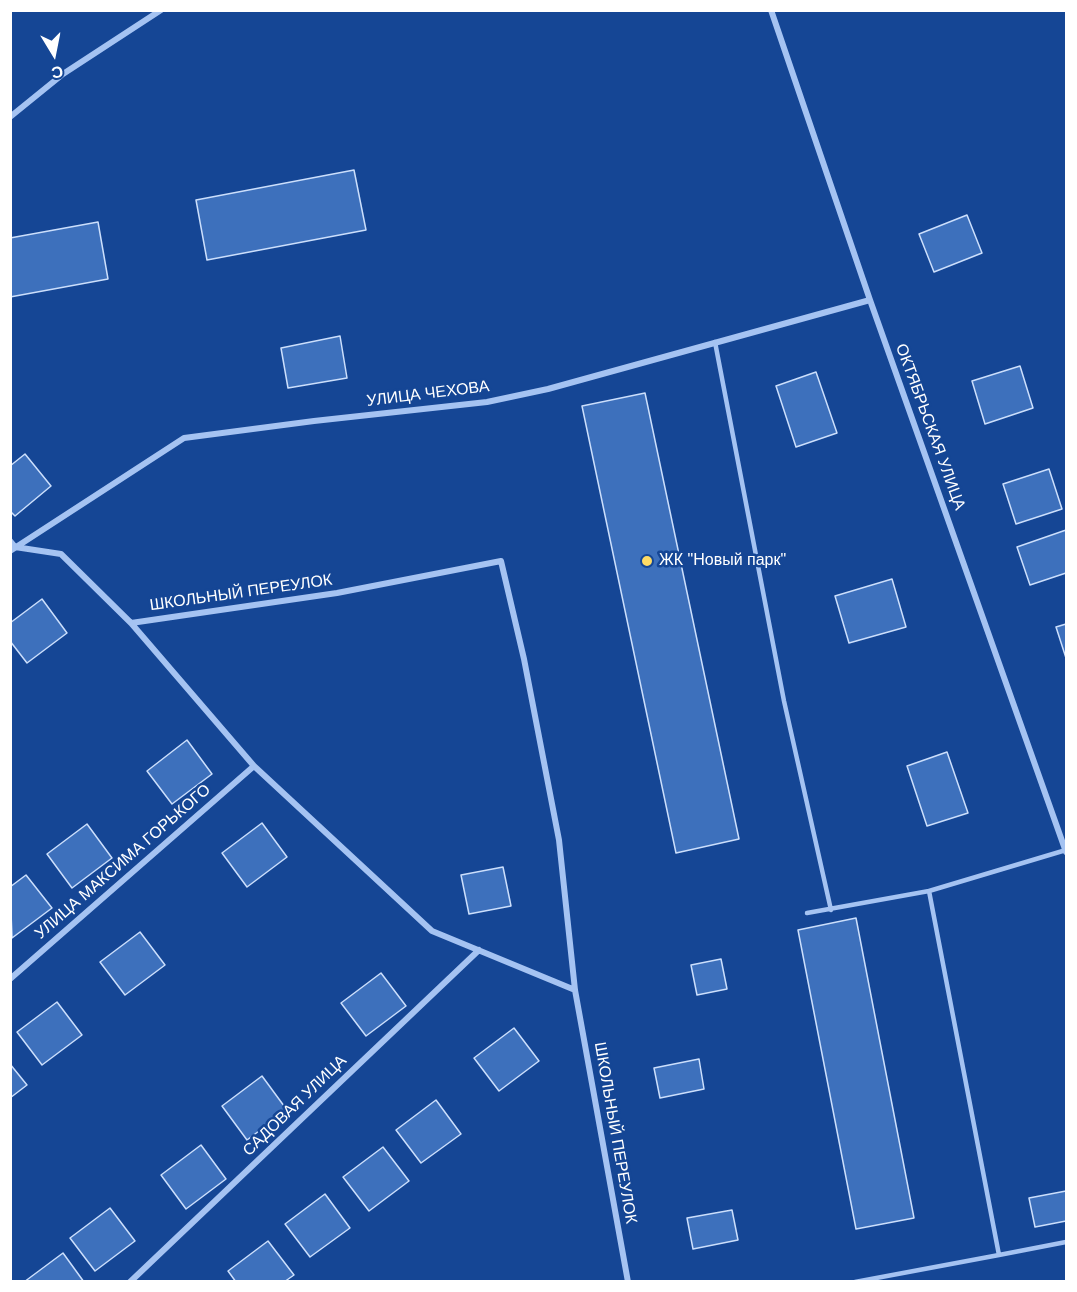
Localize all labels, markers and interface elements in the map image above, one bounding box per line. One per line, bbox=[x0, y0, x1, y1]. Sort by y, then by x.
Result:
north arrow bbox=[24, 24, 84, 84]
text: С bbox=[50, 63, 64, 82]
street label: ОКТЯБРЬСКАЯ УЛИЦА bbox=[891, 341, 969, 513]
street label: УЛИЦА ЧЕХОВА bbox=[366, 377, 490, 411]
place label: ЖК "Новый парк" bbox=[659, 551, 786, 571]
marker: ЖК "Новый парк" bbox=[640, 554, 654, 568]
street label: ШКОЛЬНЫЙ ПЕРЕУЛОК bbox=[148, 571, 334, 615]
street label: УЛИЦА МАКСИМА ГОРЬКОГО bbox=[31, 780, 215, 944]
street label: ШКОЛЬНЫЙ ПЕРЕУЛОК bbox=[590, 1041, 640, 1225]
street label: САДОВАЯ УЛИЦА bbox=[239, 1052, 351, 1160]

